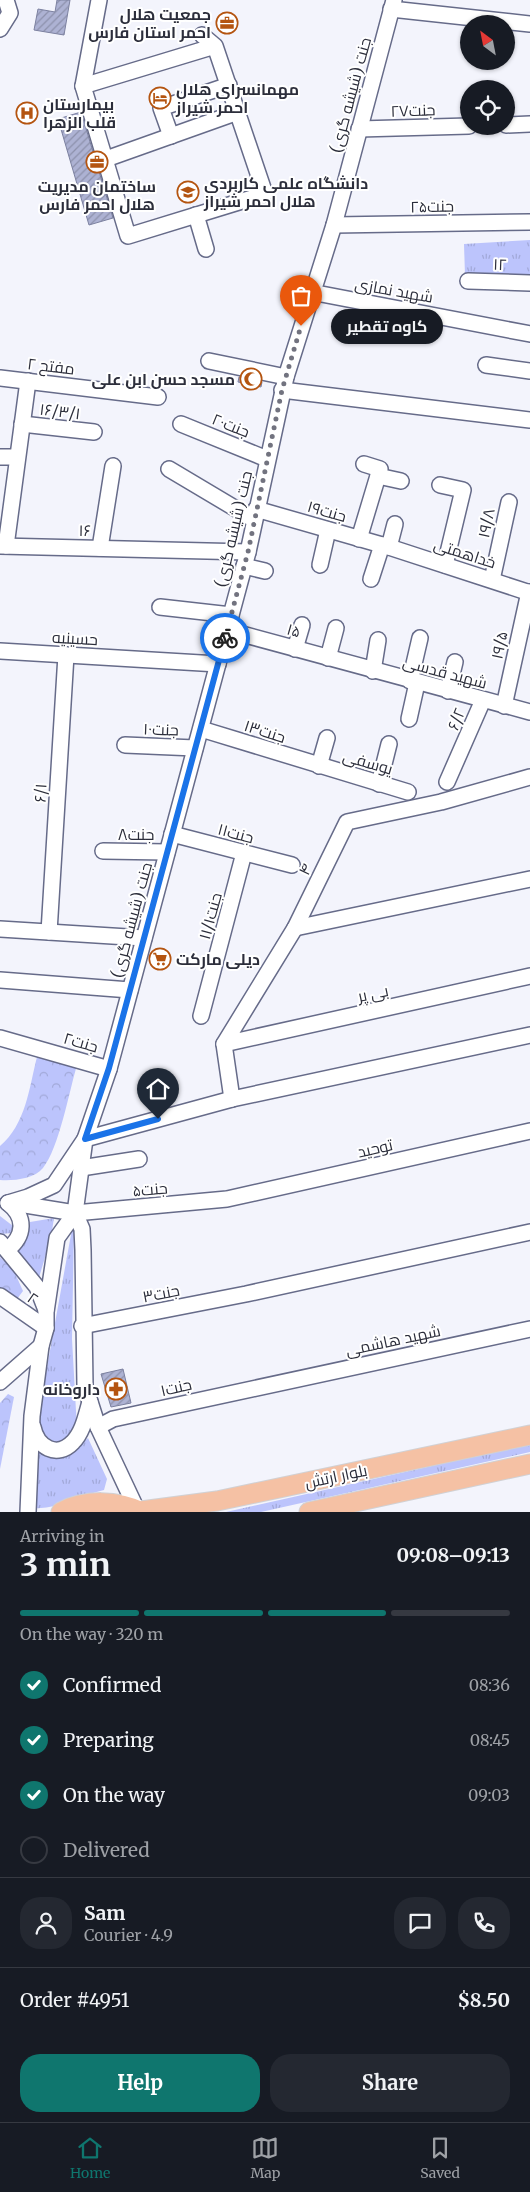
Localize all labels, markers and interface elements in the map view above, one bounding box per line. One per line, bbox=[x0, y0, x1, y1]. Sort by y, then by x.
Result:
place label: جمعیت هلال احمر استان فارس bbox=[88, 4, 211, 42]
office icon: جمعیت هلال احمر استان فارس bbox=[215, 11, 239, 35]
north arrow bbox=[460, 15, 515, 70]
map controls bbox=[460, 15, 515, 135]
street label: جنت (شیشه گری) bbox=[325, 35, 376, 155]
place label: مهمانسرای هلال احمر شیراز bbox=[175, 79, 299, 117]
button: locate bbox=[460, 80, 515, 135]
hotel icon: مهمانسرای هلال احمر شیراز bbox=[148, 86, 172, 110]
place label: بیمارستان قلب الزهرا bbox=[43, 94, 116, 132]
street label: جنت۲۷ bbox=[390, 99, 436, 121]
hospital icon: بیمارستان قلب الزهرا bbox=[15, 101, 39, 125]
office icon: ساختمان مدیریت هلال احمر فارس bbox=[85, 150, 109, 174]
place label: دانشگاه علمی کاربردی هلال احمر شیراز bbox=[203, 173, 368, 211]
place label: ساختمان مدیریت هلال احمر فارس bbox=[38, 176, 156, 214]
school or university icon: دانشگاه علمی کاربردی هلال احمر شیراز bbox=[176, 180, 200, 204]
street label: جنت۲۵ bbox=[410, 196, 454, 216]
street label: ۱۲ bbox=[493, 254, 507, 274]
street label: شهید نمازی bbox=[353, 273, 435, 308]
pin bbox=[280, 275, 322, 326]
icon: bag bbox=[287, 282, 315, 310]
callout: کاوه تقطیر bbox=[331, 308, 444, 344]
text: کاوه تقطیر bbox=[347, 316, 427, 336]
street label: مفتح ۲ bbox=[26, 353, 76, 381]
mosque icon: مسجد حسن ابن علی bbox=[239, 367, 263, 391]
place label: مسجد حسن ابن علی bbox=[92, 369, 235, 389]
street label: ۱۶/۳/۱ bbox=[38, 399, 82, 423]
street label: جنت۲۰ bbox=[209, 408, 253, 442]
street label: جنت (شیشه گری) bbox=[210, 469, 257, 589]
street label: جنت۱۹ bbox=[305, 496, 349, 526]
street label: ۱۹/۸ bbox=[473, 506, 499, 540]
street label: ۱۶ bbox=[79, 520, 91, 540]
street label: خداهمتی bbox=[431, 534, 499, 573]
courier bbox=[200, 613, 250, 663]
street label: ۱۵ bbox=[285, 619, 303, 641]
icon: bike bbox=[211, 624, 239, 652]
street label: حسینیه bbox=[52, 627, 98, 649]
street label: ۱۹/۵ bbox=[486, 629, 512, 661]
street label: شهید قدسی bbox=[400, 651, 489, 694]
street label: ۶/۲ bbox=[443, 705, 469, 733]
street label: جنت۱۳ bbox=[242, 715, 288, 747]
street label: جنت۱۰ bbox=[143, 718, 179, 740]
street label: یوسفی bbox=[340, 745, 396, 780]
street label: ۶/۱ bbox=[30, 783, 50, 803]
street label: جنت۱۱ bbox=[216, 819, 256, 847]
street label: جنت۸ bbox=[118, 824, 154, 844]
street label: جنت (شیشه گری) bbox=[106, 860, 157, 980]
street label: ۴ bbox=[294, 860, 316, 878]
street label: جنت۱۱/۱ bbox=[194, 890, 226, 942]
supermarket icon: دیلی مارکت bbox=[148, 947, 172, 971]
place label: دیلی مارکت bbox=[176, 949, 260, 969]
street label: بی پر bbox=[355, 980, 391, 1008]
street label: جنت۲ bbox=[61, 1028, 101, 1056]
pin bbox=[137, 1068, 179, 1119]
icon: home bbox=[144, 1075, 172, 1103]
street label: توحید bbox=[355, 1134, 395, 1162]
street label: جنت۵ bbox=[131, 1177, 169, 1201]
street label: جنت۳ bbox=[141, 1280, 181, 1306]
street label: ۲ bbox=[24, 1287, 42, 1309]
street label: شهید هاشمی bbox=[344, 1320, 442, 1361]
street label: جنت۱ bbox=[158, 1374, 194, 1400]
pharmacy icon: داروخانه bbox=[104, 1377, 128, 1401]
place label: داروخانه bbox=[43, 1379, 100, 1399]
street label: بلوار ارتش bbox=[303, 1460, 369, 1493]
text: Arriving in bbox=[20, 1526, 105, 1546]
text: 09:08–09:13 bbox=[396, 1543, 510, 1567]
text: 3 min bbox=[20, 1545, 111, 1585]
text: On the way · 320 m bbox=[20, 1624, 163, 1644]
icon: check bbox=[20, 1671, 48, 1699]
text: Confirmed bbox=[63, 1673, 161, 1697]
text: 08:36 bbox=[469, 1675, 510, 1695]
icon: check bbox=[20, 1726, 48, 1754]
text: Preparing bbox=[63, 1728, 154, 1752]
text: 08:45 bbox=[470, 1730, 510, 1750]
icon: check bbox=[20, 1781, 48, 1809]
text: On the way bbox=[63, 1783, 165, 1807]
text: 09:03 bbox=[468, 1785, 510, 1805]
text: Delivered bbox=[63, 1838, 150, 1862]
button: person bbox=[20, 1897, 72, 1949]
button: chat bbox=[394, 1897, 446, 1949]
button: phone bbox=[458, 1897, 510, 1949]
text: Sam bbox=[84, 1901, 125, 1925]
text: Courier · 4.9 bbox=[84, 1925, 173, 1945]
text: Order #4951 bbox=[20, 1988, 129, 2012]
text: $8.50 bbox=[457, 1988, 510, 2012]
button: Help bbox=[20, 2054, 260, 2112]
button: Share bbox=[270, 2054, 510, 2112]
tab: Home bbox=[70, 2134, 110, 2182]
tab: Map bbox=[250, 2134, 280, 2182]
tab: Saved bbox=[420, 2134, 460, 2182]

